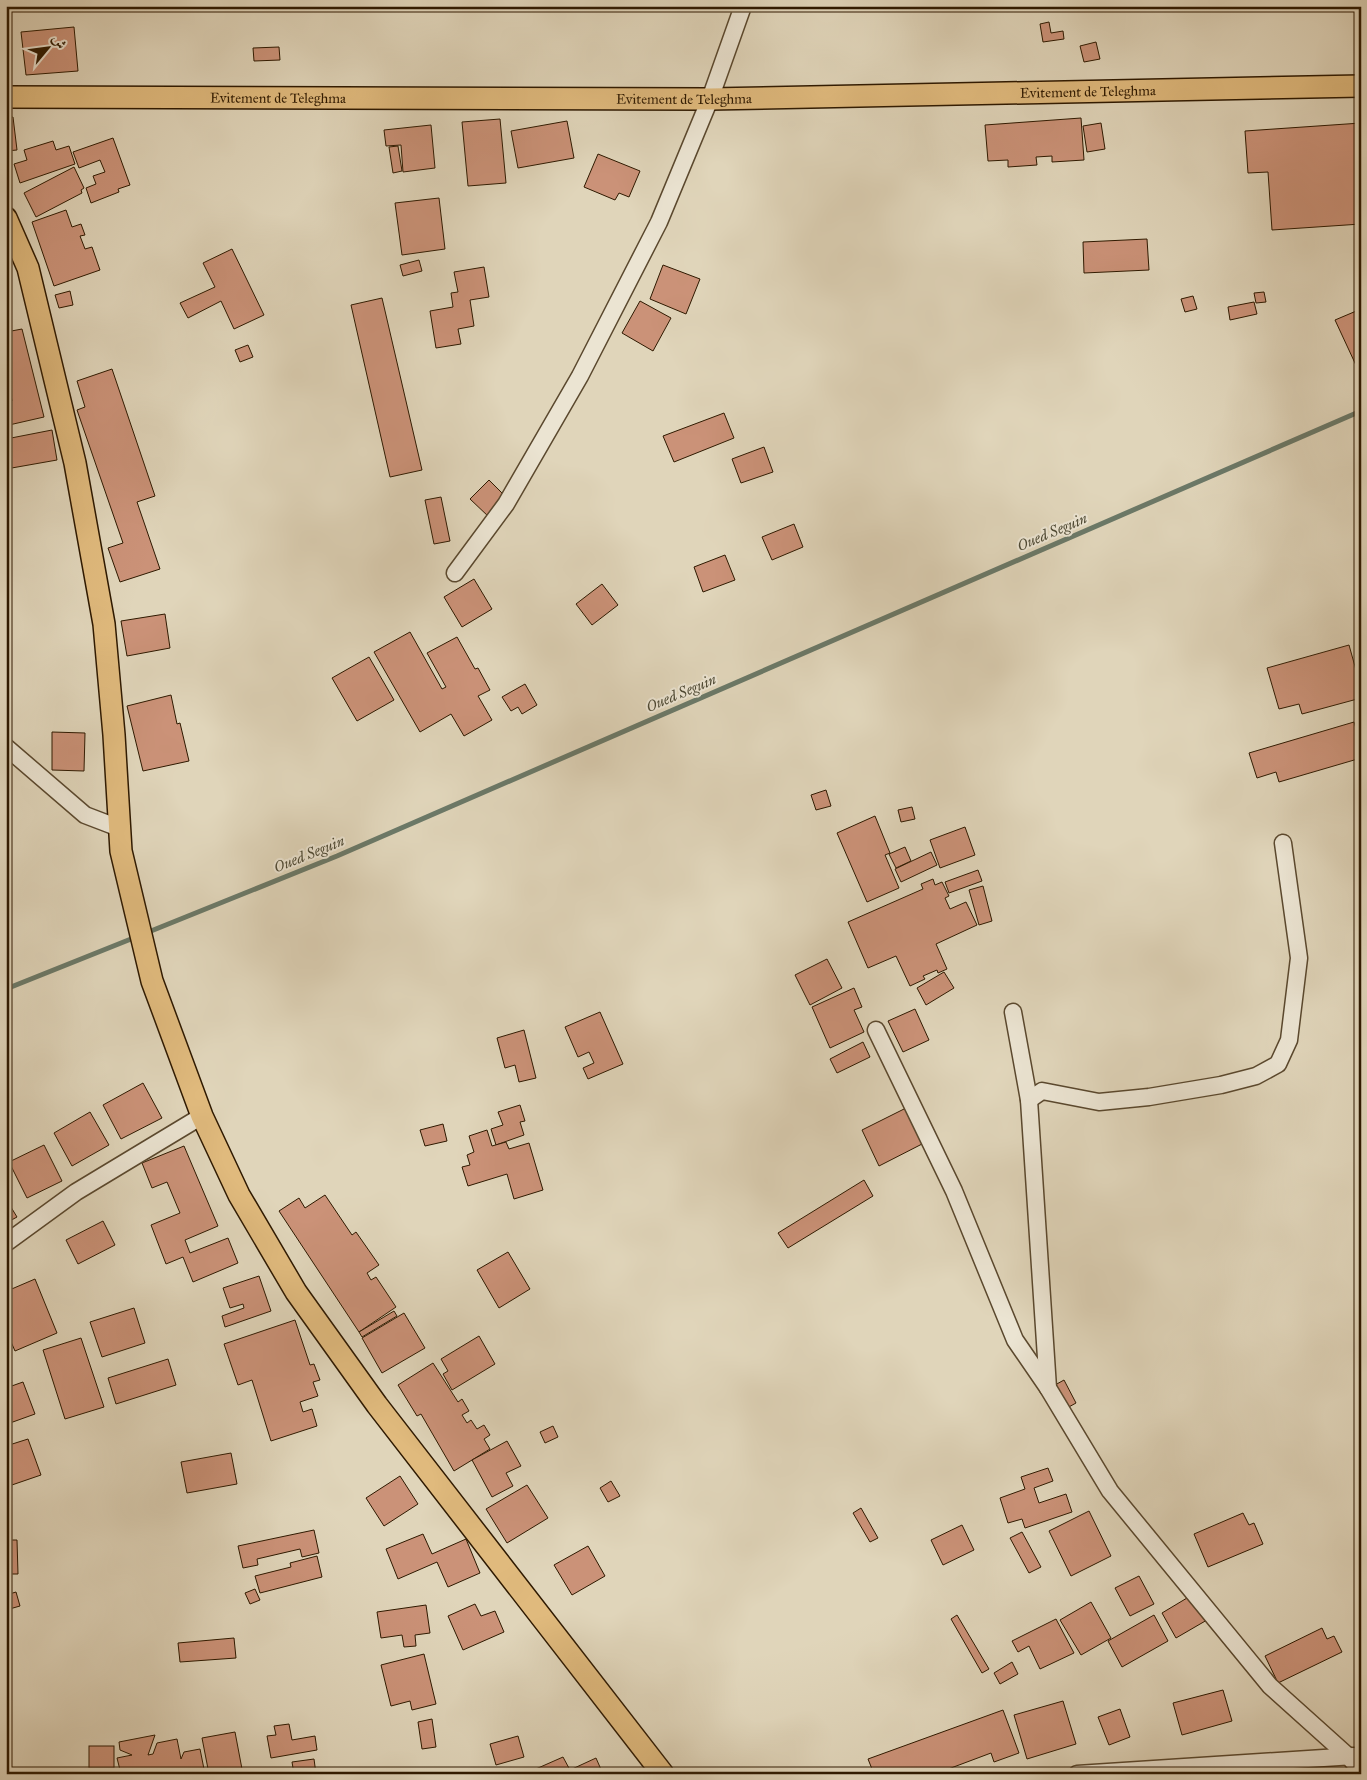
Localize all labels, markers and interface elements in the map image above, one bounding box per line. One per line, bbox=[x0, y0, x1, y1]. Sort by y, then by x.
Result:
north arrow bbox=[22, 22, 72, 72]
text: ش bbox=[48, 32, 70, 52]
street label: Evitement de Teleghma bbox=[1020, 82, 1156, 101]
street label: Evitement de Teleghma bbox=[210, 89, 346, 106]
street label: Evitement de Teleghma bbox=[616, 90, 752, 108]
water label: Oued Seguin bbox=[1014, 509, 1090, 555]
water label: Oued Seguin bbox=[643, 670, 719, 716]
water label: Oued Seguin bbox=[271, 832, 347, 876]

